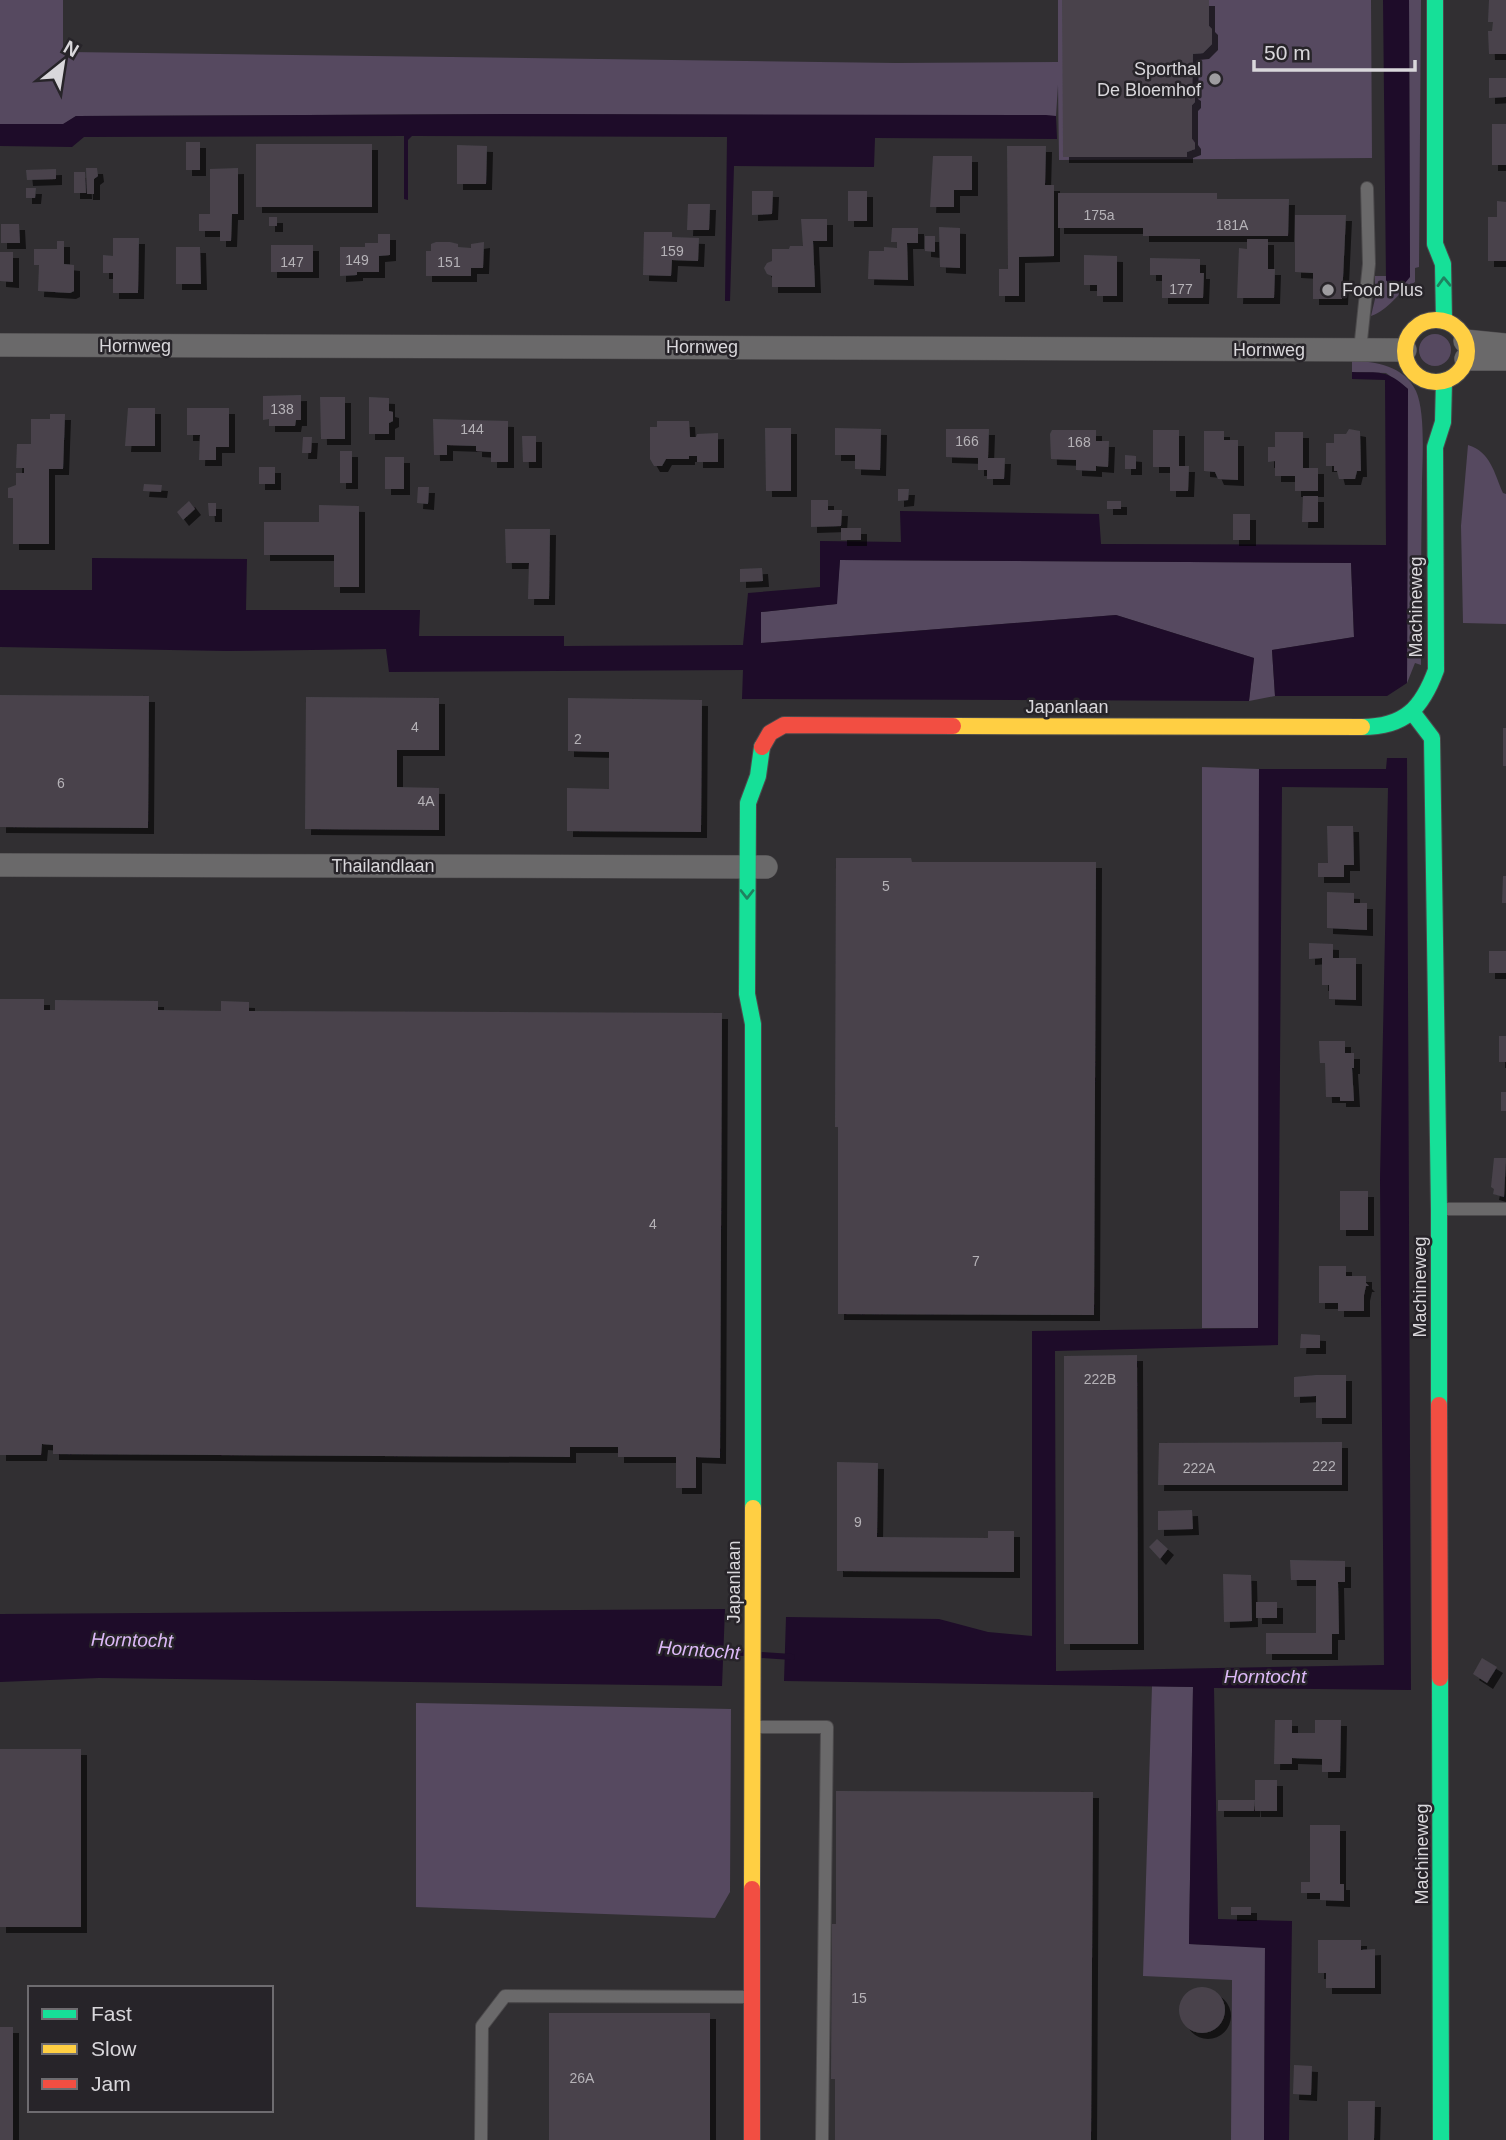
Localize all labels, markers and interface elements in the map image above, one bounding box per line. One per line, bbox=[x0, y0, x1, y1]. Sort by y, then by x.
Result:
north arrow bbox=[28, 28, 98, 98]
scale bar bbox=[1254, 28, 1415, 72]
text: N bbox=[60, 36, 82, 61]
text: 50 m bbox=[1264, 41, 1311, 64]
place label: Sporthal De Bloemhof bbox=[1097, 59, 1202, 100]
marker: Sporthal De Bloemhof bbox=[1207, 71, 1223, 87]
house number: 175a bbox=[1083, 207, 1115, 223]
house number: 181A bbox=[1216, 217, 1249, 233]
house number: 159 bbox=[660, 243, 684, 259]
house number: 149 bbox=[345, 252, 369, 268]
house number: 147 bbox=[280, 254, 304, 270]
house number: 151 bbox=[437, 254, 461, 270]
one-way arrow bbox=[1436, 276, 1451, 287]
place label: Food Plus bbox=[1342, 280, 1423, 300]
house number: 177 bbox=[1169, 281, 1193, 297]
marker: Food Plus bbox=[1320, 282, 1336, 298]
street label: Hornweg bbox=[99, 336, 171, 356]
street label: Hornweg bbox=[666, 337, 738, 357]
street label: Hornweg bbox=[1233, 340, 1305, 360]
house number: 138 bbox=[270, 401, 294, 417]
house number: 144 bbox=[460, 421, 484, 437]
house number: 166 bbox=[955, 433, 979, 449]
house number: 168 bbox=[1067, 434, 1091, 450]
street label: Machineweg bbox=[1406, 556, 1426, 658]
street label: Japanlaan bbox=[1025, 697, 1109, 717]
house number: 4 bbox=[411, 719, 419, 735]
house number: 2 bbox=[574, 731, 582, 747]
house number: 6 bbox=[57, 775, 65, 791]
house number: 4A bbox=[417, 793, 435, 809]
street label: Thailandlaan bbox=[331, 856, 435, 876]
house number: 5 bbox=[882, 878, 890, 894]
one-way arrow bbox=[739, 889, 755, 900]
house number: 4 bbox=[649, 1216, 657, 1232]
street label: Machineweg bbox=[1410, 1236, 1430, 1338]
house number: 7 bbox=[972, 1253, 980, 1269]
house number: 222B bbox=[1084, 1371, 1116, 1387]
house number: 222 bbox=[1312, 1458, 1336, 1474]
house number: 222A bbox=[1183, 1460, 1216, 1476]
house number: 9 bbox=[854, 1514, 862, 1530]
street label: Japanlaan bbox=[724, 1540, 744, 1624]
water label: Horntocht bbox=[91, 1629, 174, 1651]
water label: Horntocht bbox=[657, 1637, 742, 1663]
water label: Horntocht bbox=[1224, 1666, 1307, 1687]
street label: Machineweg bbox=[1412, 1803, 1432, 1905]
legend bbox=[28, 1986, 273, 2112]
house number: 15 bbox=[851, 1990, 867, 2006]
text: Fast bbox=[91, 2002, 132, 2025]
text: Slow bbox=[91, 2037, 137, 2060]
house number: 26A bbox=[570, 2070, 595, 2086]
text: Jam bbox=[91, 2072, 131, 2095]

